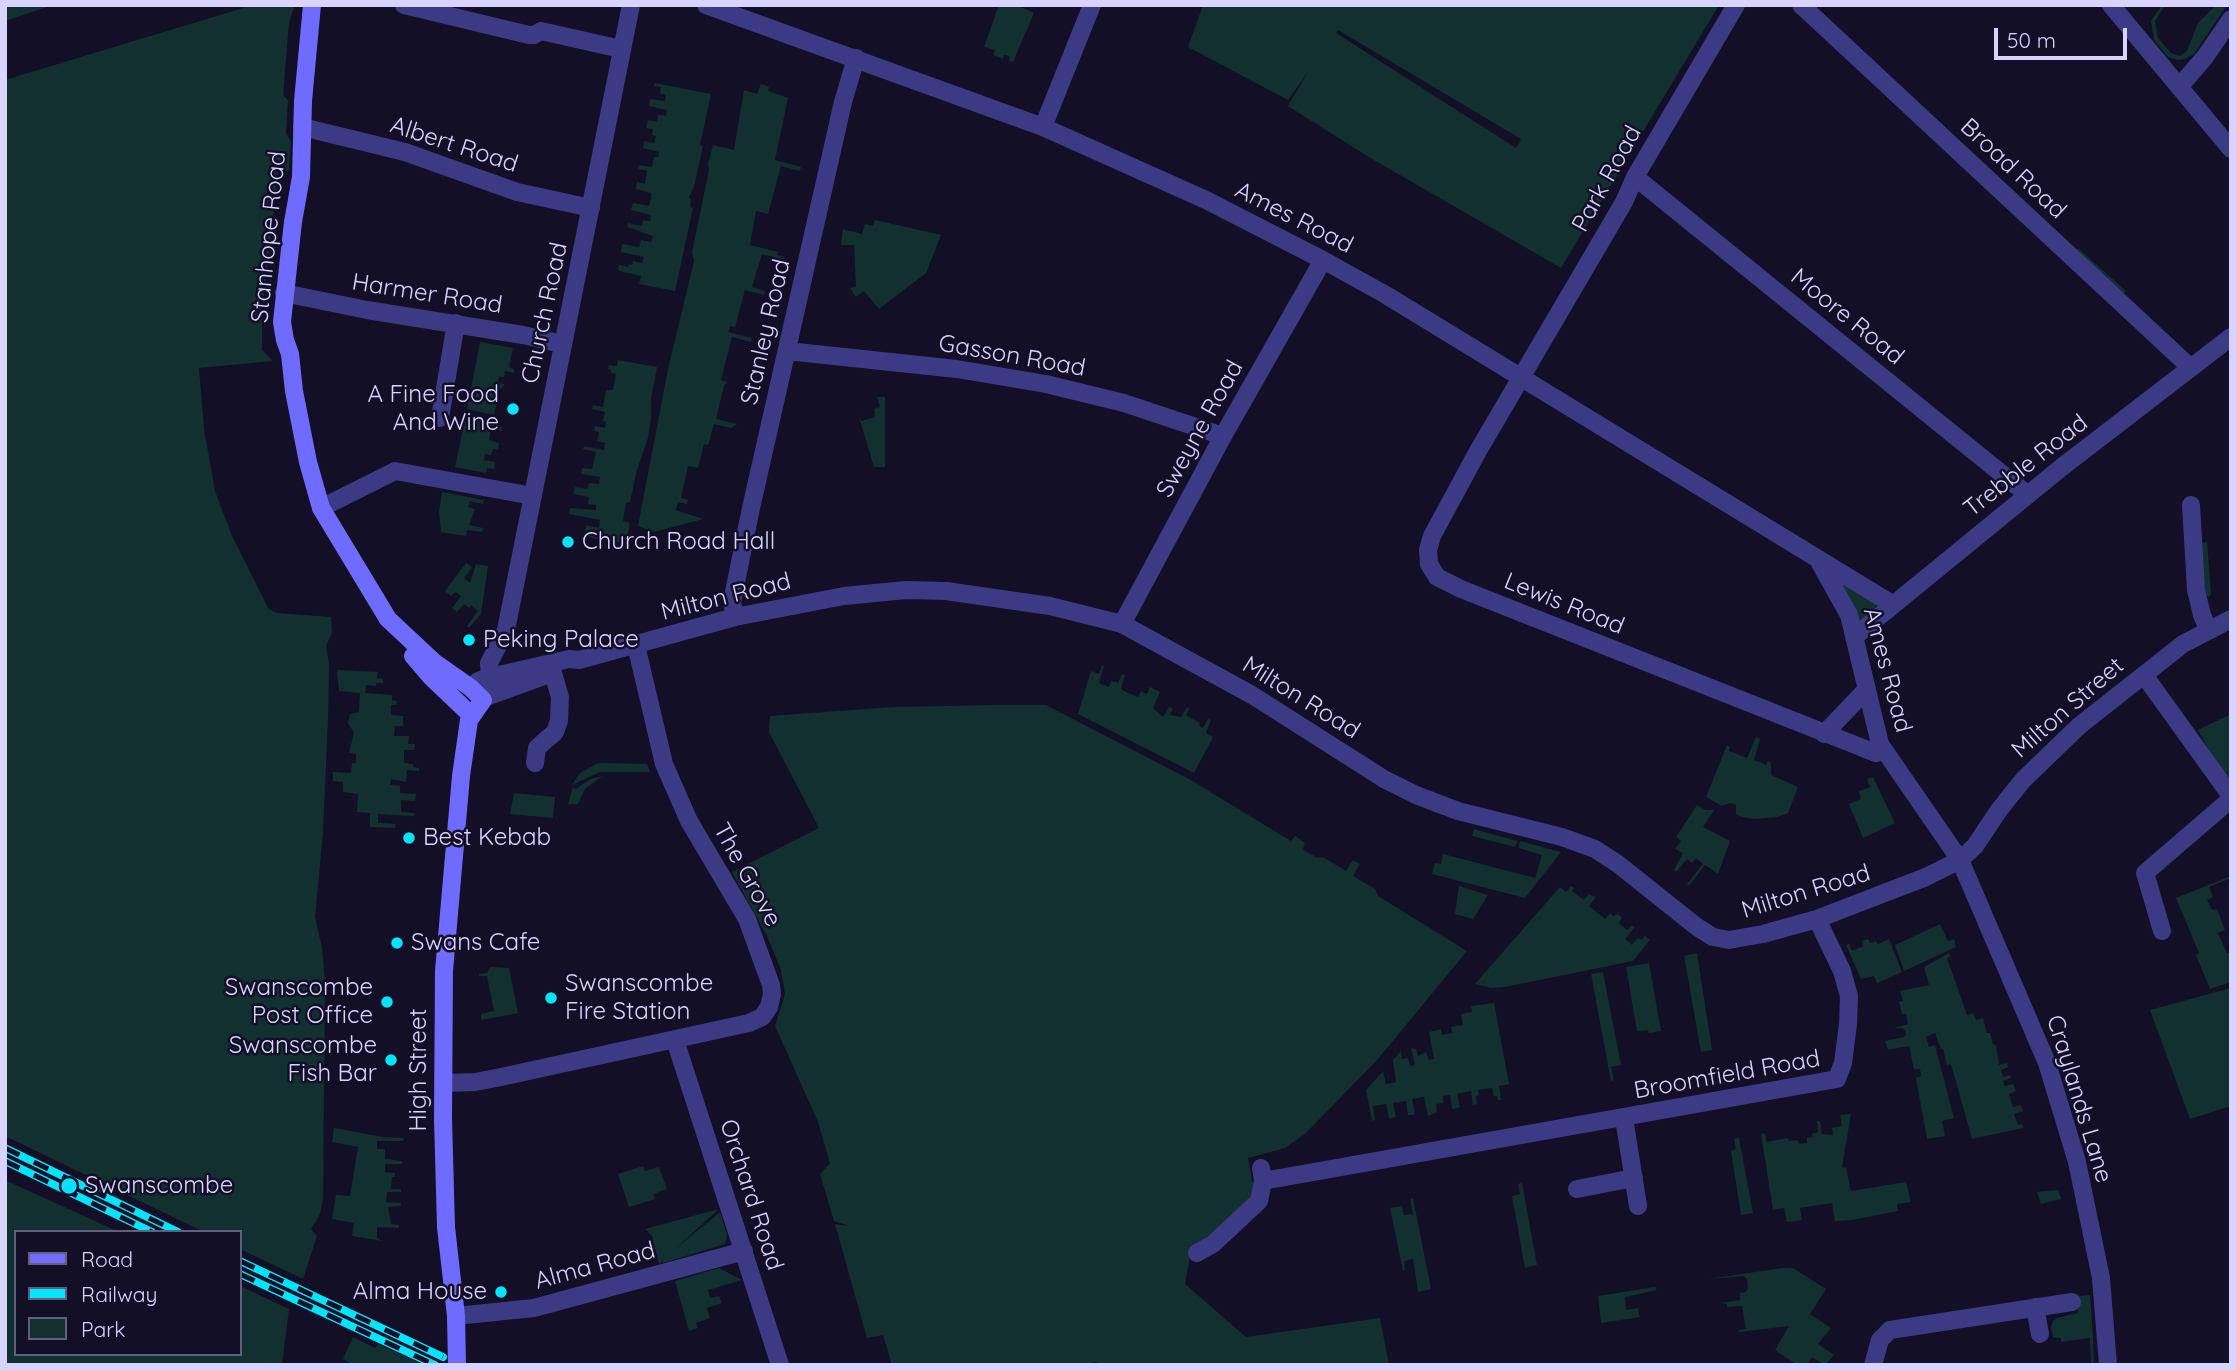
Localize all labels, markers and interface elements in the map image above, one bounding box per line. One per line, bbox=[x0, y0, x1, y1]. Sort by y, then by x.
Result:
scale bar bbox=[1998, 14, 2131, 58]
text: 50 m bbox=[2007, 27, 2056, 53]
street label: Albert Road bbox=[386, 111, 522, 179]
street label: Broad Road bbox=[1954, 113, 2072, 225]
street label: Park Road bbox=[1566, 121, 1648, 237]
street label: Stanhope Road bbox=[246, 150, 292, 324]
street label: Ames Road bbox=[1230, 176, 1358, 260]
street label: Church Road bbox=[516, 240, 574, 386]
street label: Stanley Road bbox=[735, 256, 797, 408]
street label: Moore Road bbox=[1785, 263, 1909, 371]
street label: Harmer Road bbox=[350, 268, 504, 320]
street label: Gasson Road bbox=[936, 329, 1088, 383]
street label: Sweyne Road bbox=[1151, 355, 1249, 503]
place label: A Fine Food And Wine bbox=[367, 381, 499, 437]
marker: A Fine Food And Wine bbox=[505, 401, 521, 417]
street label: Trebble Road bbox=[1958, 409, 2094, 523]
place label: Church Road Hall bbox=[582, 528, 775, 556]
marker: Church Road Hall bbox=[560, 534, 576, 550]
street label: Milton Road bbox=[658, 567, 794, 627]
street label: Lewis Road bbox=[1500, 567, 1628, 641]
street label: Ames Road bbox=[1856, 604, 1918, 736]
place label: Peking Palace bbox=[483, 626, 639, 654]
marker: Peking Palace bbox=[461, 632, 477, 648]
street label: Milton Road bbox=[1237, 651, 1365, 745]
street label: Milton Street bbox=[2006, 652, 2130, 764]
street label: The Grove bbox=[707, 818, 787, 932]
place label: Best Kebab bbox=[423, 824, 551, 852]
marker: Best Kebab bbox=[401, 830, 417, 846]
street label: Milton Road bbox=[1738, 859, 1874, 925]
place label: Swans Cafe bbox=[411, 929, 540, 957]
marker: Swans Cafe bbox=[389, 935, 405, 951]
place label: Swanscombe Fire Station bbox=[565, 970, 713, 1026]
place label: Swanscombe Post Office bbox=[225, 974, 373, 1030]
marker: Swanscombe Fire Station bbox=[543, 990, 559, 1006]
marker: Swanscombe Post Office bbox=[379, 994, 395, 1010]
street label: High Street bbox=[405, 1008, 433, 1132]
street label: Craylands Lane bbox=[2040, 1012, 2118, 1186]
place label: Swanscombe Fish Bar bbox=[229, 1032, 377, 1088]
street label: Broomfield Road bbox=[1632, 1044, 1822, 1106]
marker: Swanscombe Fish Bar bbox=[383, 1052, 399, 1068]
street label: Orchard Road bbox=[713, 1116, 789, 1274]
place label: Swanscombe bbox=[85, 1172, 233, 1200]
marker: Swanscombe bbox=[59, 1176, 79, 1196]
legend bbox=[14, 1230, 242, 1356]
street label: Alma Road bbox=[532, 1236, 658, 1296]
text: Road bbox=[81, 1246, 133, 1272]
place label: Alma House bbox=[353, 1278, 487, 1306]
text: Railway bbox=[81, 1281, 157, 1307]
marker: Alma House bbox=[493, 1284, 509, 1300]
text: Park bbox=[81, 1316, 125, 1342]

